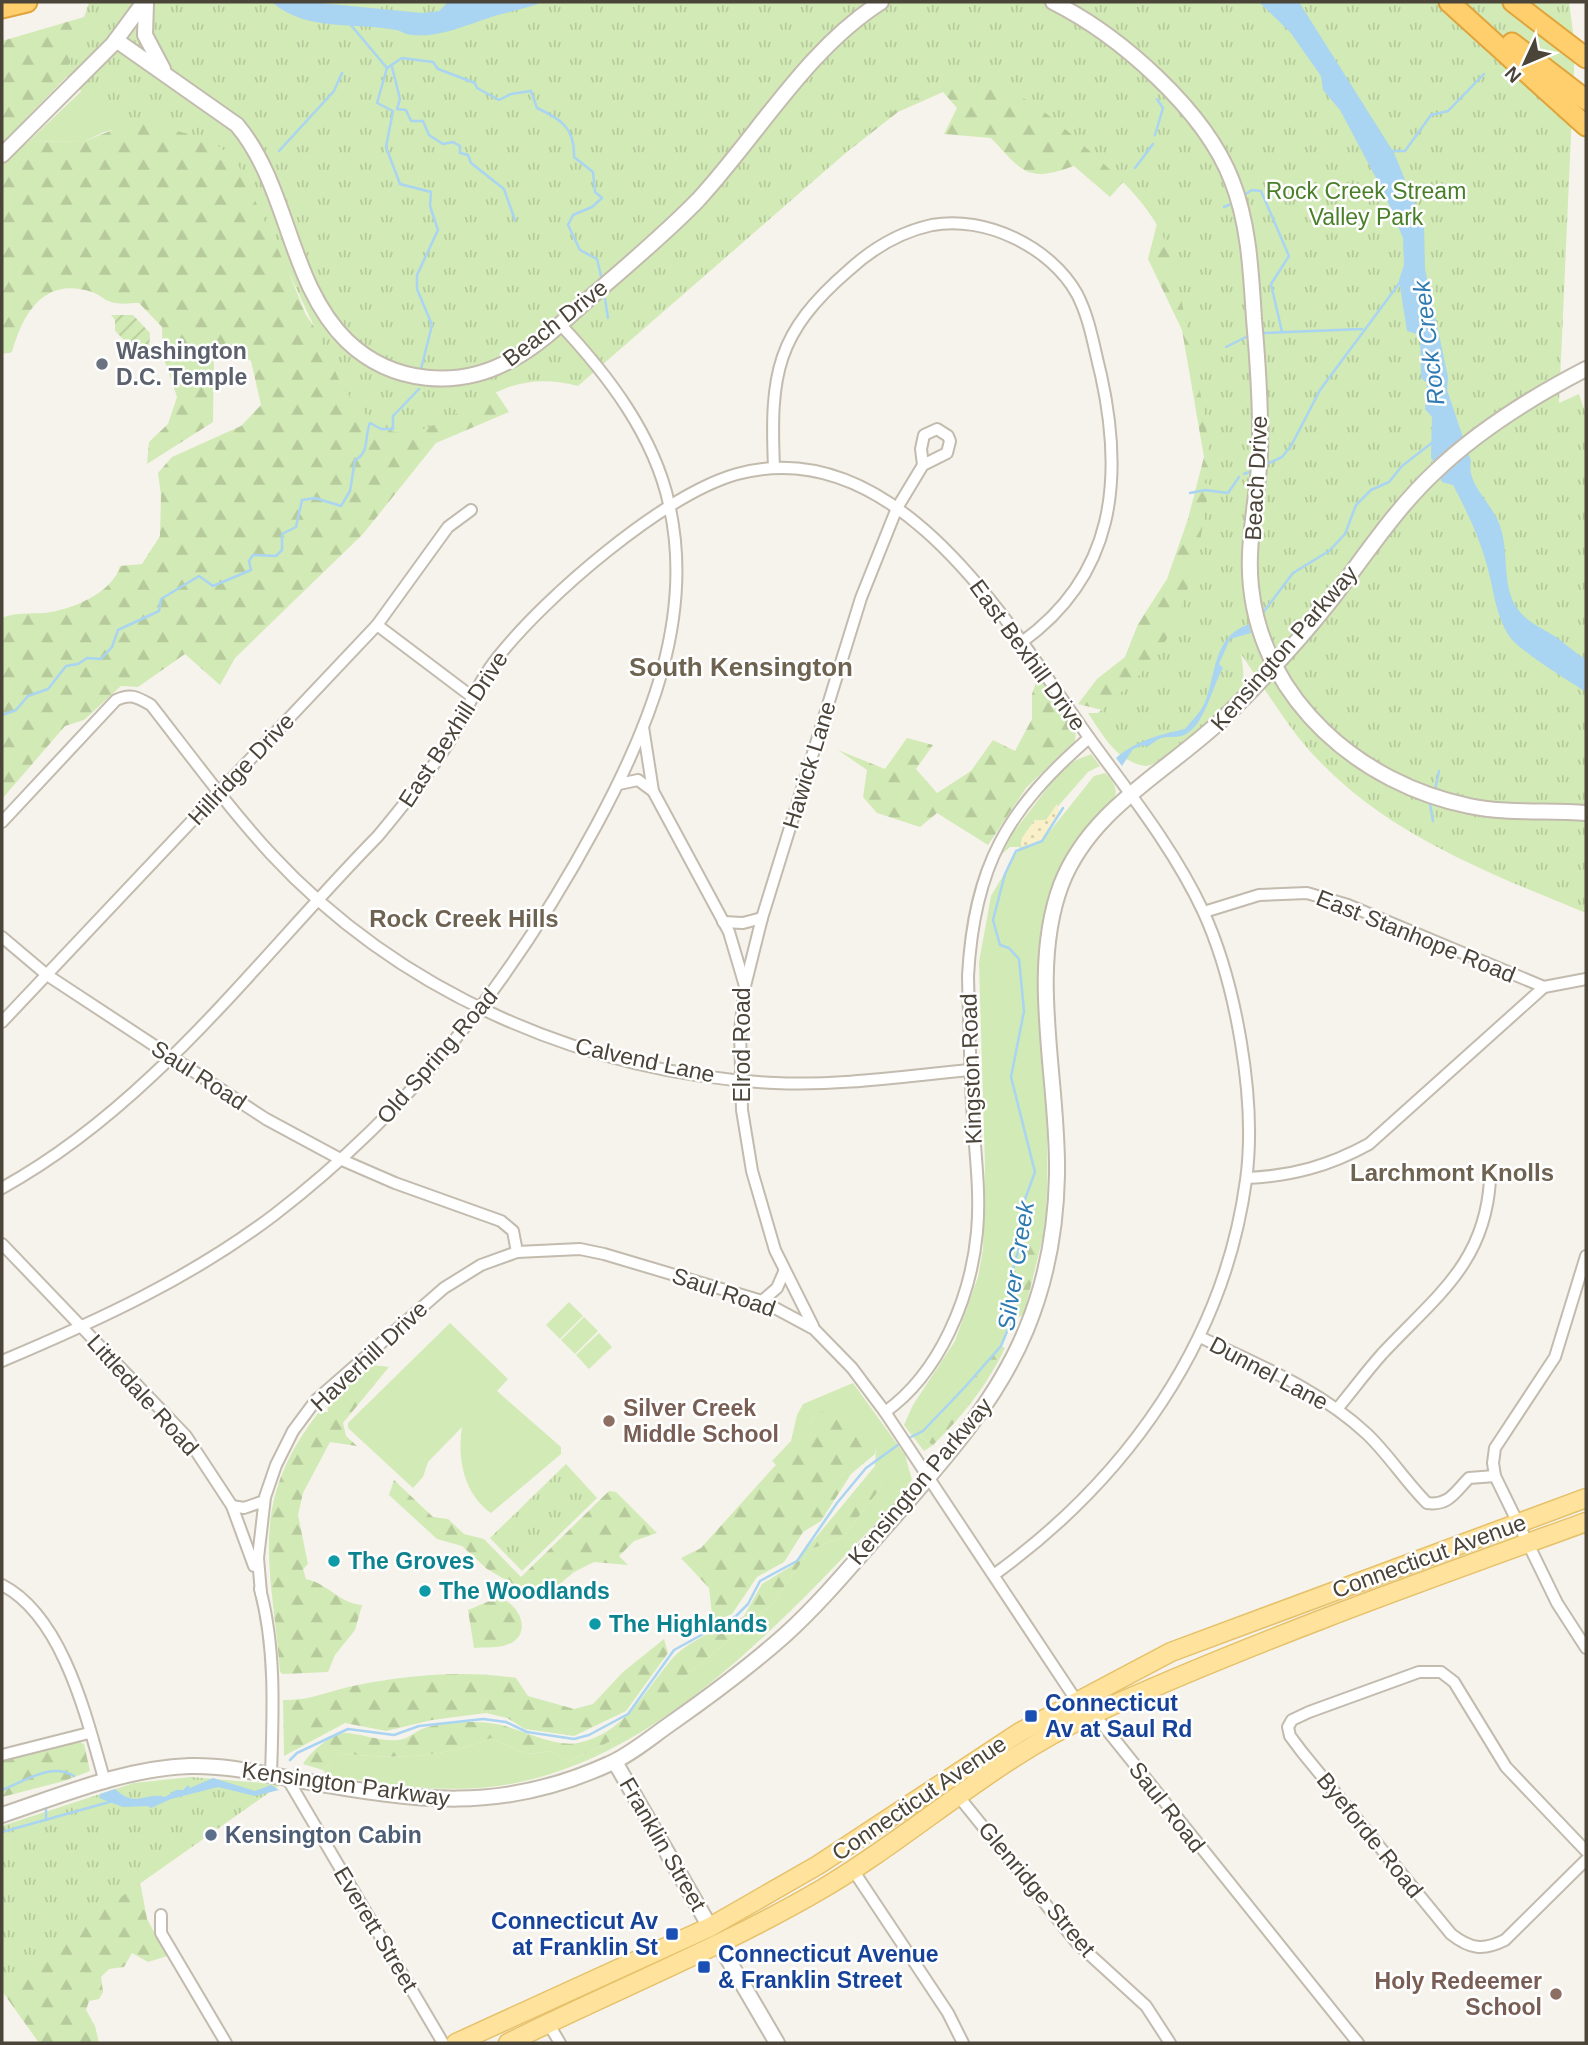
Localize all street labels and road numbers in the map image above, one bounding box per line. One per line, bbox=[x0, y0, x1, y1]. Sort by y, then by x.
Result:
street label: Beach Drive bbox=[498, 274, 612, 372]
street label: Beach Drive bbox=[1240, 415, 1272, 541]
street label: Kensington Parkway bbox=[1205, 560, 1363, 736]
street label: East Bexhill Drive bbox=[965, 574, 1091, 736]
street label: East Bexhill Drive bbox=[393, 646, 513, 812]
street label: Hawick Lane bbox=[777, 698, 841, 832]
street label: Hillridge Drive bbox=[183, 708, 299, 830]
street label: East Stanhope Road bbox=[1313, 884, 1519, 988]
street label: Old Spring Road bbox=[371, 983, 503, 1129]
street label: Elrod Road bbox=[729, 987, 755, 1103]
street label: Kingston Road bbox=[955, 993, 987, 1145]
street label: Calvend Lane bbox=[573, 1033, 717, 1087]
street label: Saul Road bbox=[147, 1035, 251, 1115]
street label: Saul Road bbox=[669, 1262, 779, 1322]
street label: Haverhill Drive bbox=[305, 1295, 433, 1417]
street label: Littledale Road bbox=[82, 1329, 204, 1461]
street label: Dunnel Lane bbox=[1205, 1331, 1333, 1415]
street label: Kensington Parkway bbox=[843, 1392, 998, 1570]
street label: Connecticut Avenue bbox=[1329, 1509, 1529, 1603]
street label: Connecticut Avenue bbox=[827, 1730, 1011, 1866]
street label: Kensington Parkway bbox=[240, 1757, 452, 1812]
street label: Saul Road bbox=[1124, 1757, 1210, 1857]
street label: Byeforde Road bbox=[1312, 1767, 1428, 1903]
street label: Franklin Street bbox=[614, 1773, 712, 1916]
street label: Glenridge Street bbox=[973, 1816, 1101, 1962]
street label: Everett Street bbox=[329, 1862, 424, 1996]

